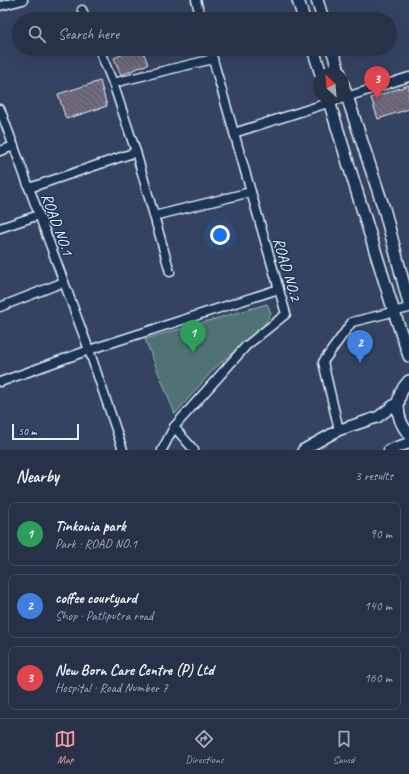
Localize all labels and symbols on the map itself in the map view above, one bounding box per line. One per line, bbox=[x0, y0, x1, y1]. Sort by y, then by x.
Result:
pin: 3 bbox=[364, 66, 390, 99]
north arrow bbox=[313, 68, 349, 104]
street label: ROAD NO.1 bbox=[37, 190, 78, 259]
your location bbox=[210, 225, 230, 245]
street label: ROAD NO.2 bbox=[268, 235, 306, 305]
pin: 1 bbox=[180, 320, 206, 353]
pin: 2 bbox=[347, 330, 373, 363]
scale bar bbox=[12, 422, 79, 441]

